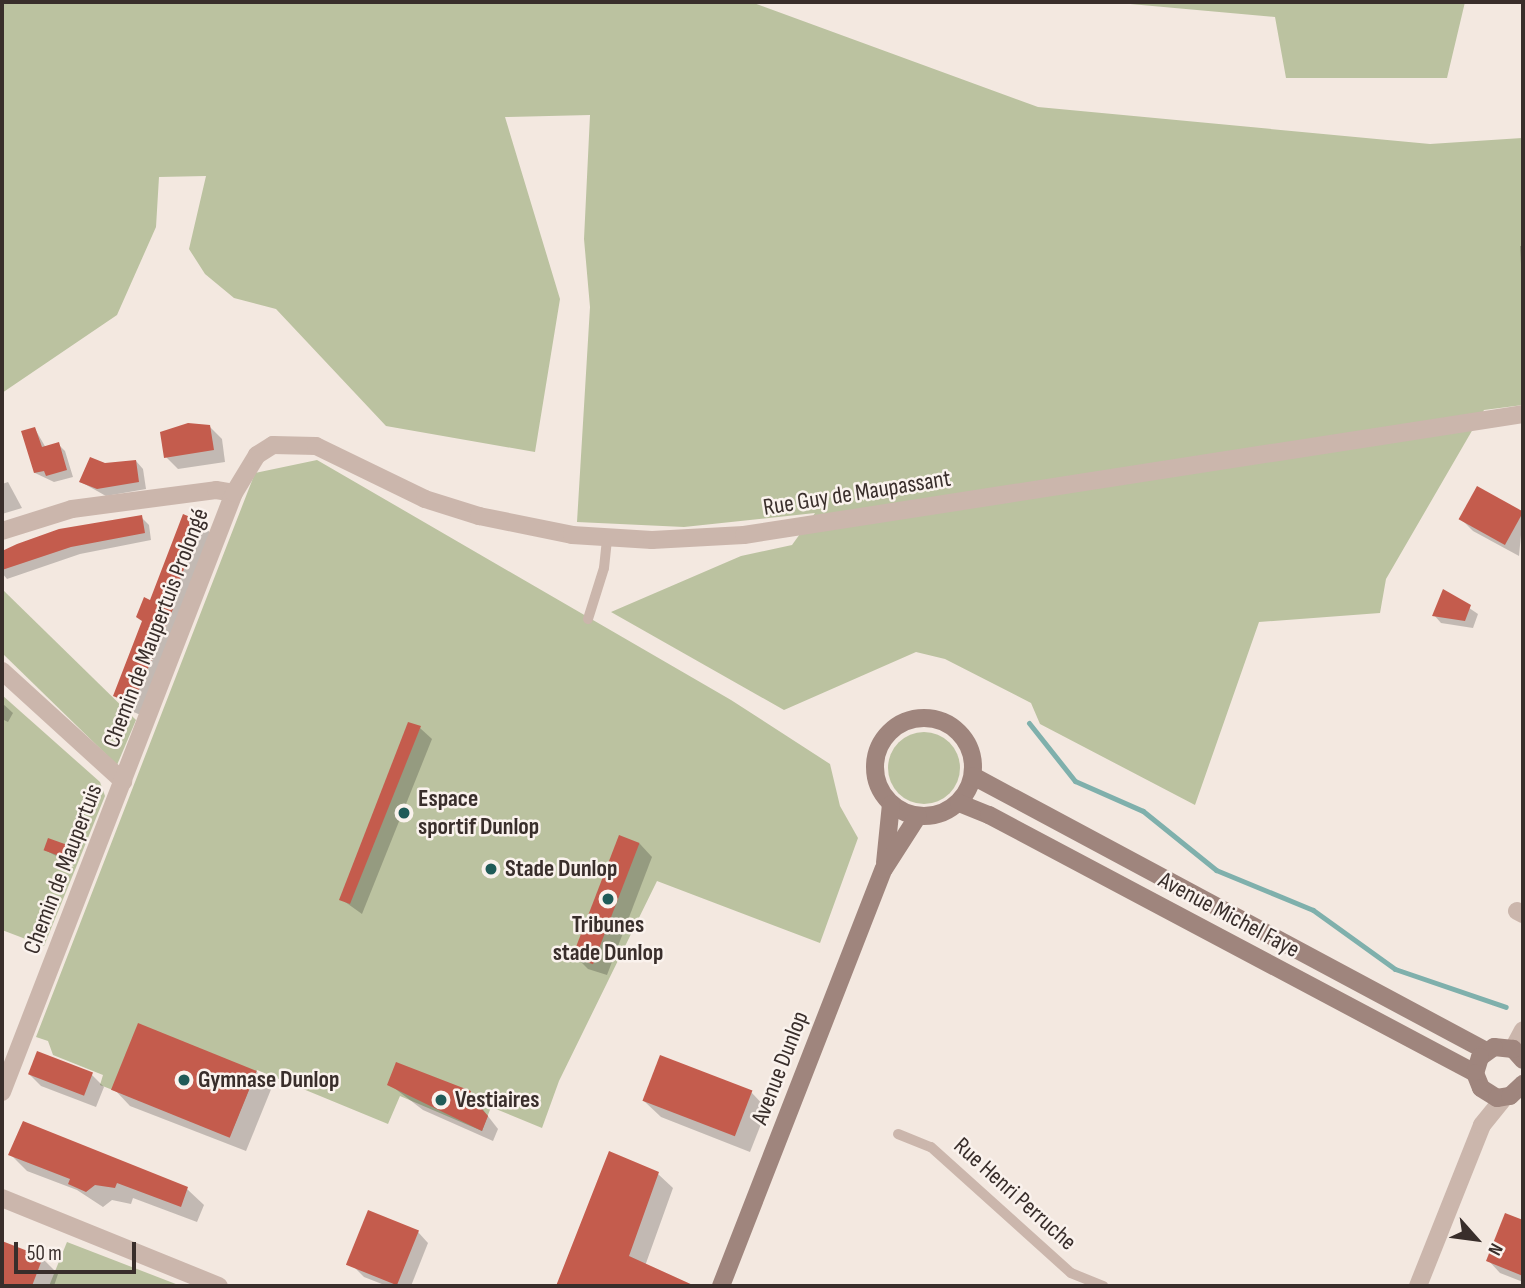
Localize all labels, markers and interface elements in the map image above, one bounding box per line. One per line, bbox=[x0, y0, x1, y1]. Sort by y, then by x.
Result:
street label: Rue Guy de Maupassant bbox=[761, 464, 953, 522]
street label: Chemin de Maupertuis Prolongé bbox=[97, 504, 215, 752]
street label: Chemin de Maupertuis bbox=[17, 780, 109, 958]
place label: Espace sportif Dunlop bbox=[418, 785, 539, 841]
marker: Espace sportif Dunlop bbox=[396, 805, 412, 821]
place label: Stade Dunlop bbox=[505, 855, 617, 883]
marker: Stade Dunlop bbox=[483, 861, 499, 877]
street label: Avenue Michel Faye bbox=[1154, 866, 1304, 964]
marker: Tribunes stade Dunlop bbox=[600, 891, 616, 907]
place label: Tribunes stade Dunlop bbox=[553, 911, 663, 967]
street label: Avenue Dunlop bbox=[745, 1007, 815, 1129]
place label: Gymnase Dunlop bbox=[198, 1066, 339, 1094]
marker: Gymnase Dunlop bbox=[176, 1072, 192, 1088]
place label: Vestiaires bbox=[455, 1086, 539, 1114]
marker: Vestiaires bbox=[433, 1092, 449, 1108]
street label: Rue Henri Perruche bbox=[948, 1131, 1082, 1257]
north arrow bbox=[1441, 1204, 1511, 1274]
scale bar bbox=[18, 1228, 140, 1272]
text: N bbox=[1482, 1239, 1508, 1259]
text: 50 m bbox=[27, 1241, 62, 1266]

